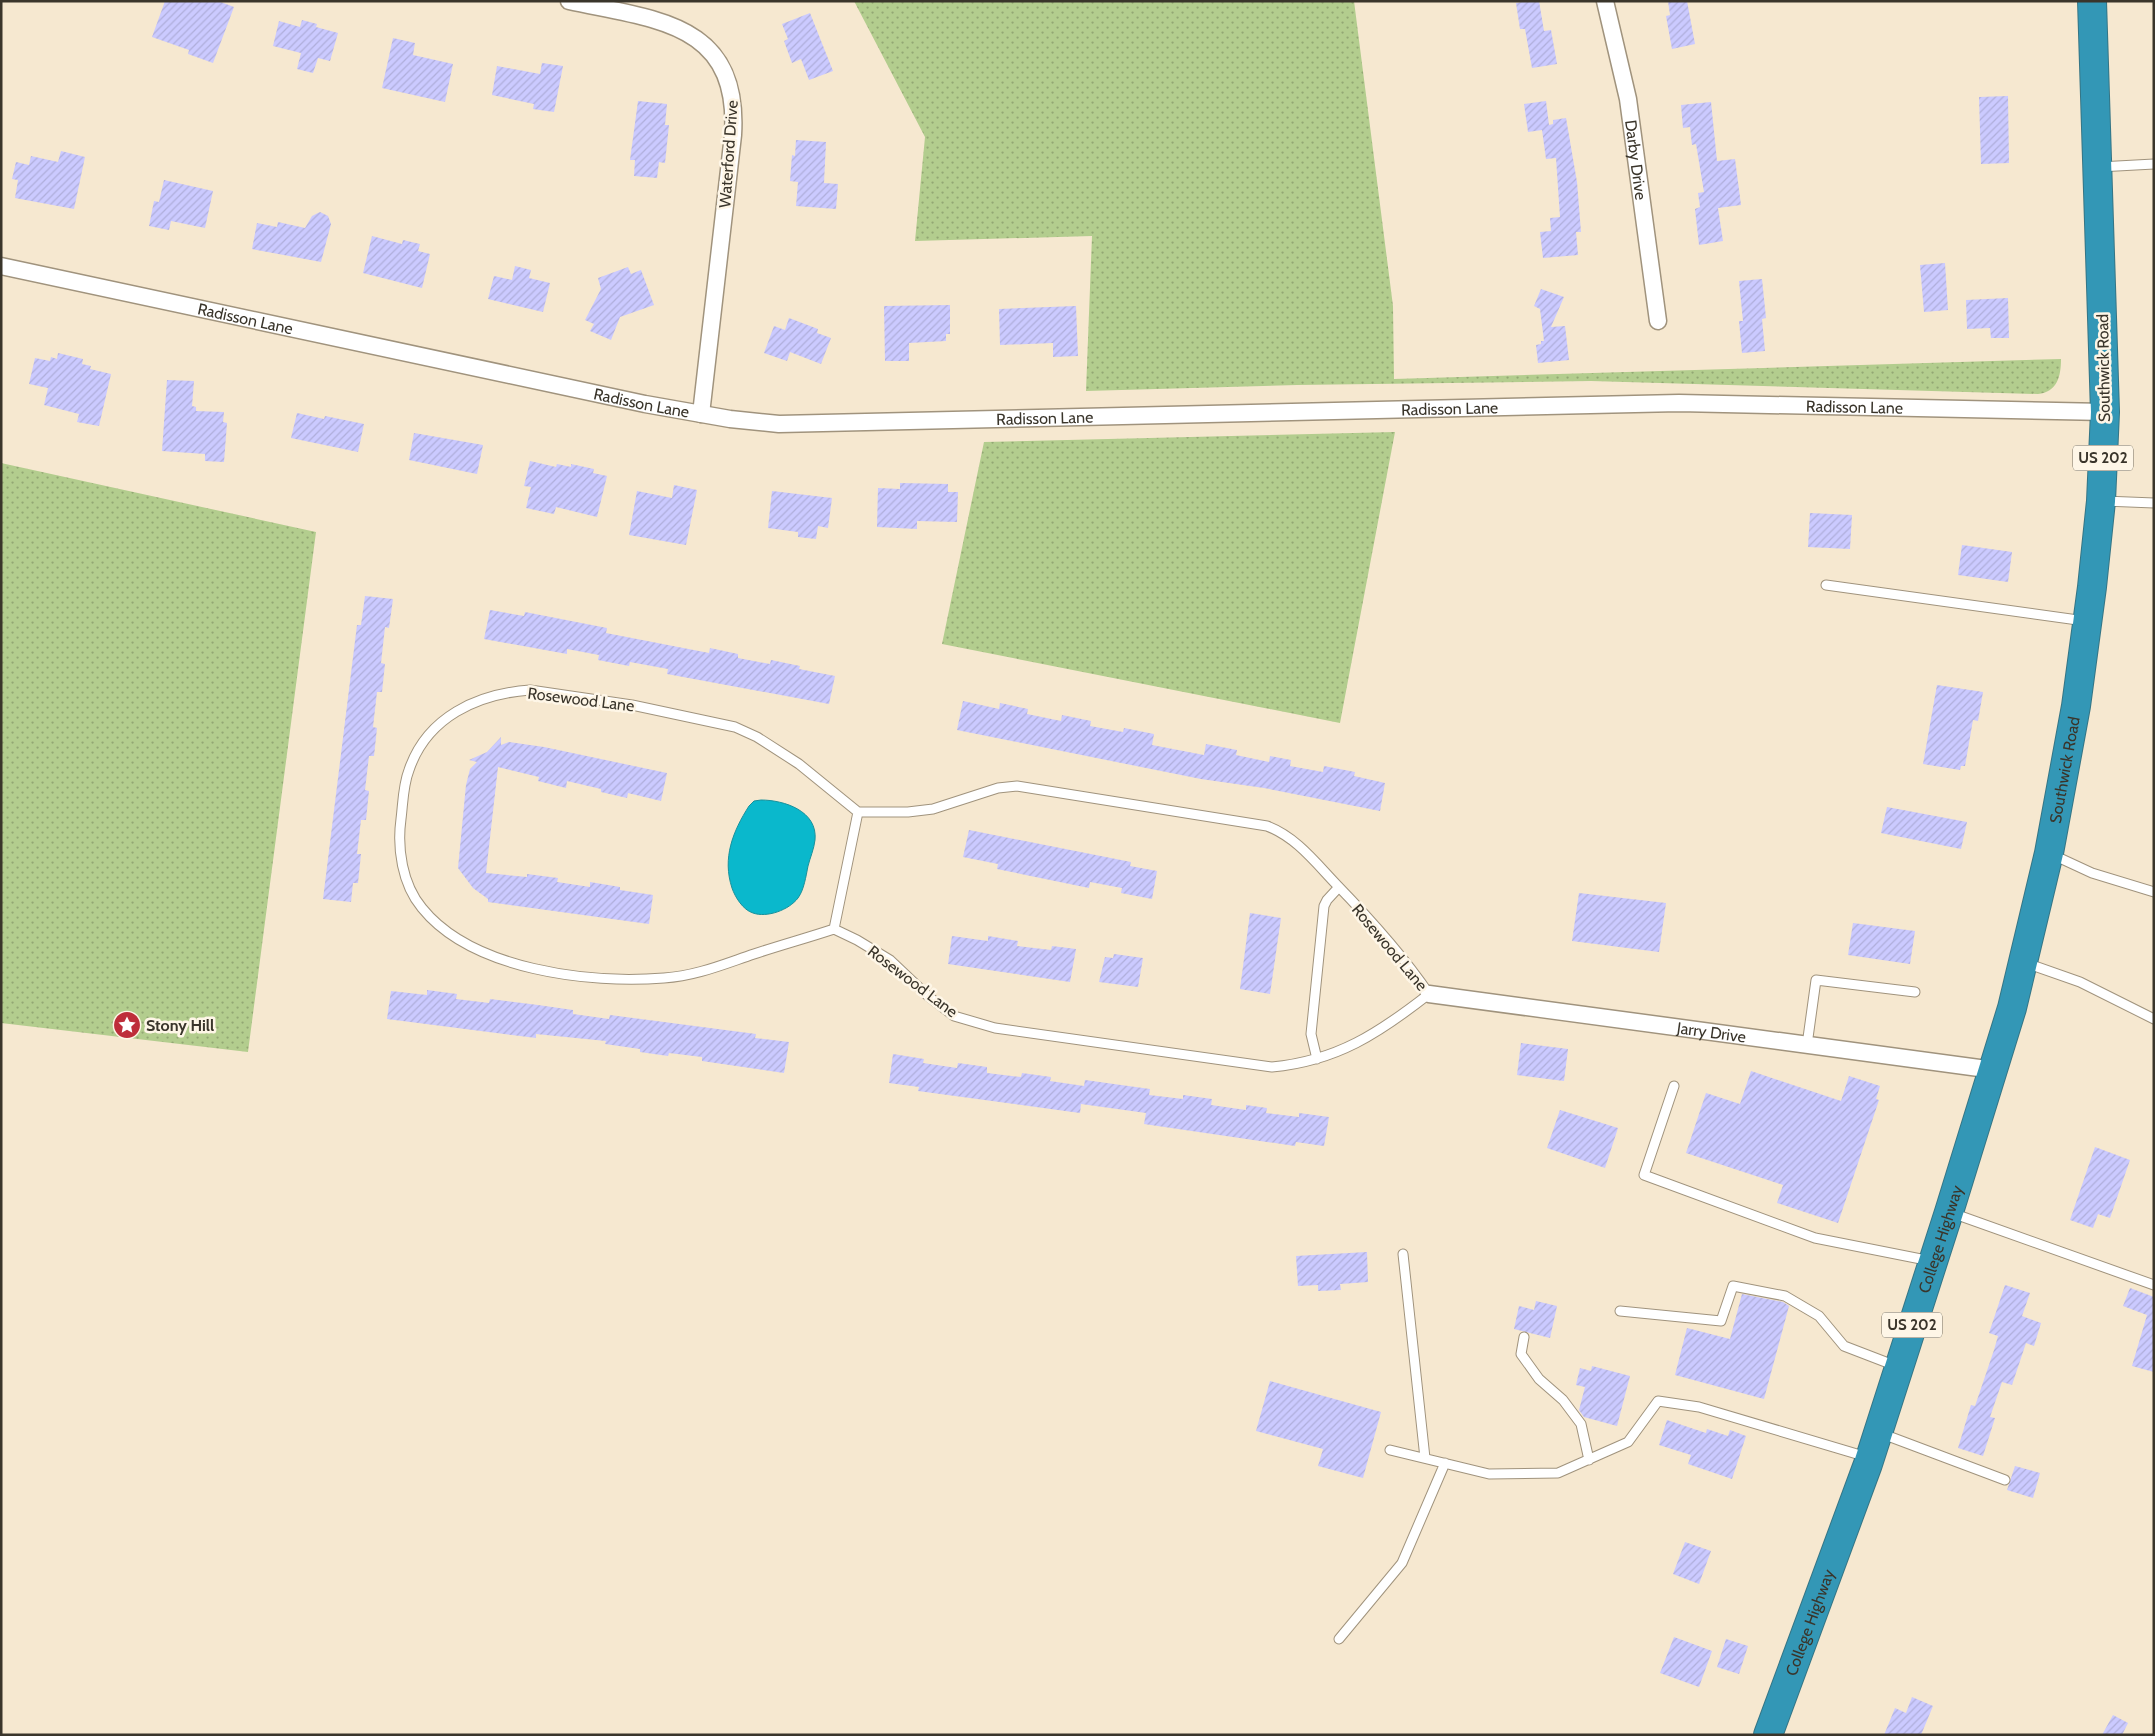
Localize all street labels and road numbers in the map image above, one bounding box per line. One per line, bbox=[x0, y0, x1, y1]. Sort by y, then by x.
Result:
street label: Waterford Drive bbox=[715, 100, 742, 208]
street label: Darby Drive bbox=[1621, 119, 1651, 201]
street label: Radisson Lane bbox=[196, 299, 295, 338]
street label: Southwick Road bbox=[2093, 314, 2114, 422]
street label: Radisson Lane bbox=[592, 384, 691, 422]
street label: Radisson Lane bbox=[1806, 397, 1903, 418]
street label: Radisson Lane bbox=[1401, 398, 1498, 419]
street label: Radisson Lane bbox=[996, 408, 1093, 429]
road number: US 202 bbox=[2073, 446, 2133, 470]
street label: Rosewood Lane bbox=[526, 684, 635, 715]
street label: Southwick Road bbox=[2046, 715, 2084, 825]
street label: Rosewood Lane bbox=[1348, 900, 1431, 995]
street label: Rosewood Lane bbox=[864, 941, 961, 1021]
street label: Jarry Drive bbox=[1675, 1018, 1747, 1047]
street label: College Highway bbox=[1915, 1183, 1967, 1296]
road number: US 202 bbox=[1882, 1312, 1942, 1338]
street label: College Highway bbox=[1782, 1567, 1838, 1678]

